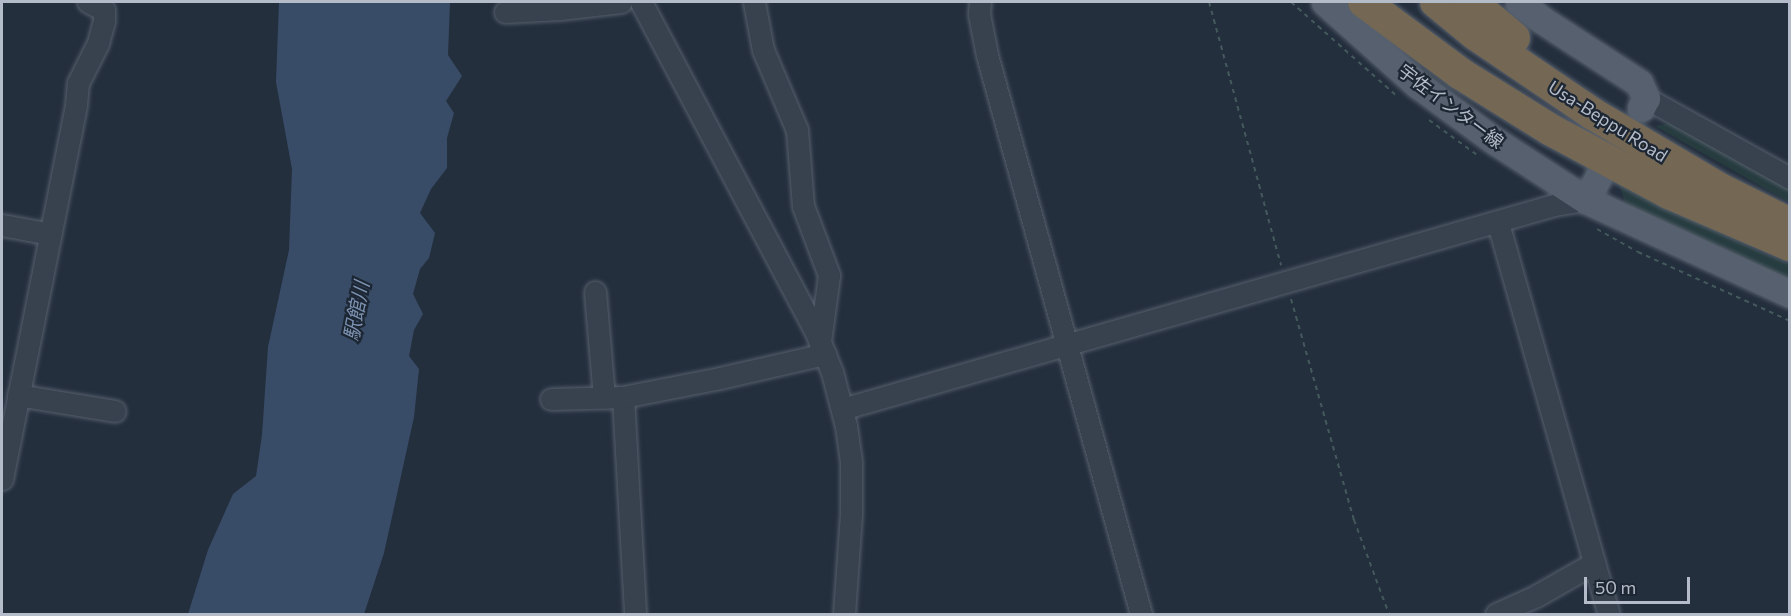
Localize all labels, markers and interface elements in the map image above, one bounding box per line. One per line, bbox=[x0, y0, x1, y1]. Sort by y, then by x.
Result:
street label: 宇佐インター線 bbox=[1394, 59, 1508, 153]
street label: Usa-Beppu Road bbox=[1544, 76, 1672, 166]
water label: 駅館川 bbox=[338, 279, 374, 343]
scale bar bbox=[1587, 565, 1694, 603]
text: 50 m bbox=[1595, 576, 1636, 598]

